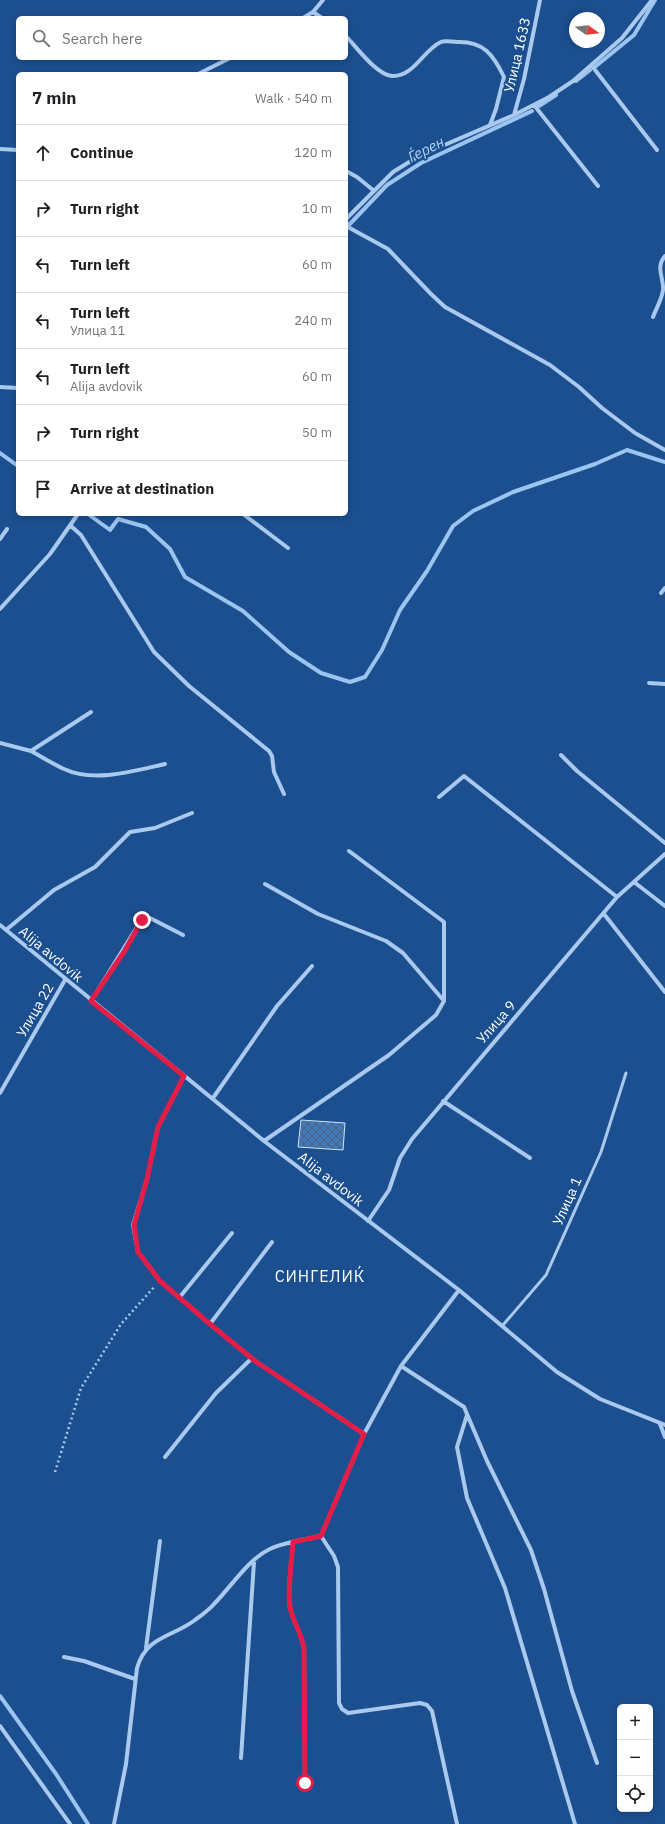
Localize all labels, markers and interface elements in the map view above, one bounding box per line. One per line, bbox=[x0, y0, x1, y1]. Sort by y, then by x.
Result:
north arrow bbox=[569, 12, 605, 48]
search box bbox=[16, 16, 348, 60]
street label: Улица 1633 bbox=[500, 16, 534, 94]
icon: search bbox=[30, 27, 52, 49]
text: Search here bbox=[62, 29, 142, 48]
text: 7 min bbox=[32, 87, 76, 109]
text: Walk · 540 m bbox=[255, 90, 332, 107]
water label: Ѓерен bbox=[405, 132, 447, 166]
icon: ahead bbox=[32, 142, 54, 164]
text: Continue bbox=[70, 143, 134, 162]
text: 120 m bbox=[294, 144, 332, 161]
icon: right bbox=[32, 198, 54, 220]
text: Turn right bbox=[70, 199, 139, 218]
text: 10 m bbox=[302, 200, 332, 217]
icon: left bbox=[32, 254, 54, 276]
text: Turn left bbox=[70, 255, 130, 274]
text: 60 m bbox=[302, 256, 332, 273]
text: Turn left bbox=[70, 303, 130, 322]
icon: left bbox=[32, 310, 54, 332]
text: 240 m bbox=[294, 312, 332, 329]
text: Улица 11 bbox=[70, 322, 125, 339]
text: Turn left bbox=[70, 359, 130, 378]
icon: left bbox=[32, 366, 54, 388]
text: 60 m bbox=[302, 368, 332, 385]
text: Alija avdovik bbox=[70, 378, 143, 395]
icon: right bbox=[32, 422, 54, 444]
text: Turn right bbox=[70, 423, 139, 442]
text: 50 m bbox=[302, 424, 332, 441]
icon: arrive bbox=[32, 478, 54, 500]
text: Arrive at destination bbox=[70, 479, 214, 498]
route end bbox=[133, 911, 151, 929]
street label: Alija avdovik bbox=[15, 922, 87, 986]
street label: Улица 22 bbox=[12, 980, 58, 1040]
street label: Улица 9 bbox=[472, 997, 520, 1047]
street label: Alija avdovik bbox=[295, 1148, 368, 1211]
street label: Улица 1 bbox=[548, 1174, 586, 1228]
district label: СИНГЕЛИЌ bbox=[275, 1265, 365, 1286]
map controls bbox=[617, 1704, 653, 1812]
button: + bbox=[617, 1704, 653, 1740]
button: − bbox=[617, 1740, 653, 1776]
route start bbox=[296, 1774, 314, 1792]
button: locate bbox=[617, 1776, 653, 1812]

